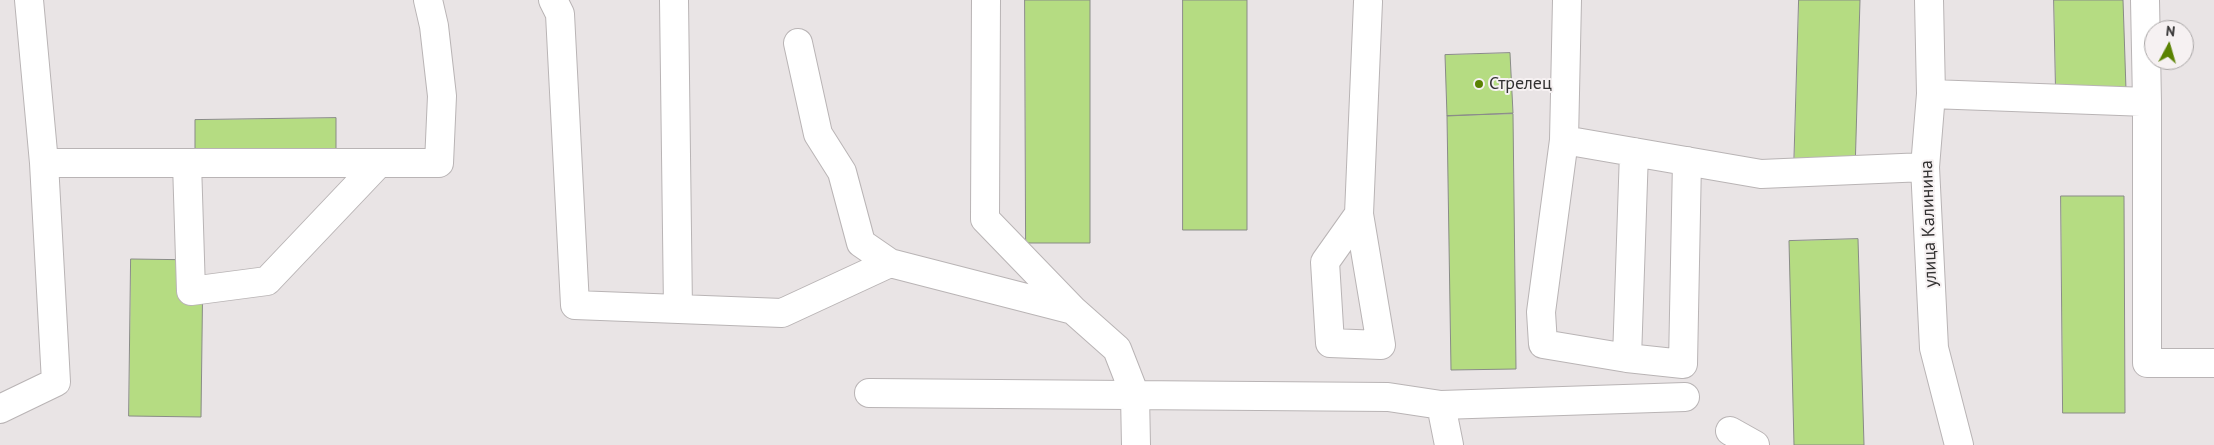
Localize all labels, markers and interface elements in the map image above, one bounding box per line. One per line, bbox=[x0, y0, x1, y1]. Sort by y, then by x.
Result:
north arrow bbox=[2144, 20, 2194, 70]
text: N bbox=[2165, 22, 2176, 41]
place label: Стрелец bbox=[1489, 73, 1552, 95]
marker: Стрелец bbox=[1473, 78, 1485, 90]
street label: улица Калинина bbox=[1916, 160, 1942, 288]

